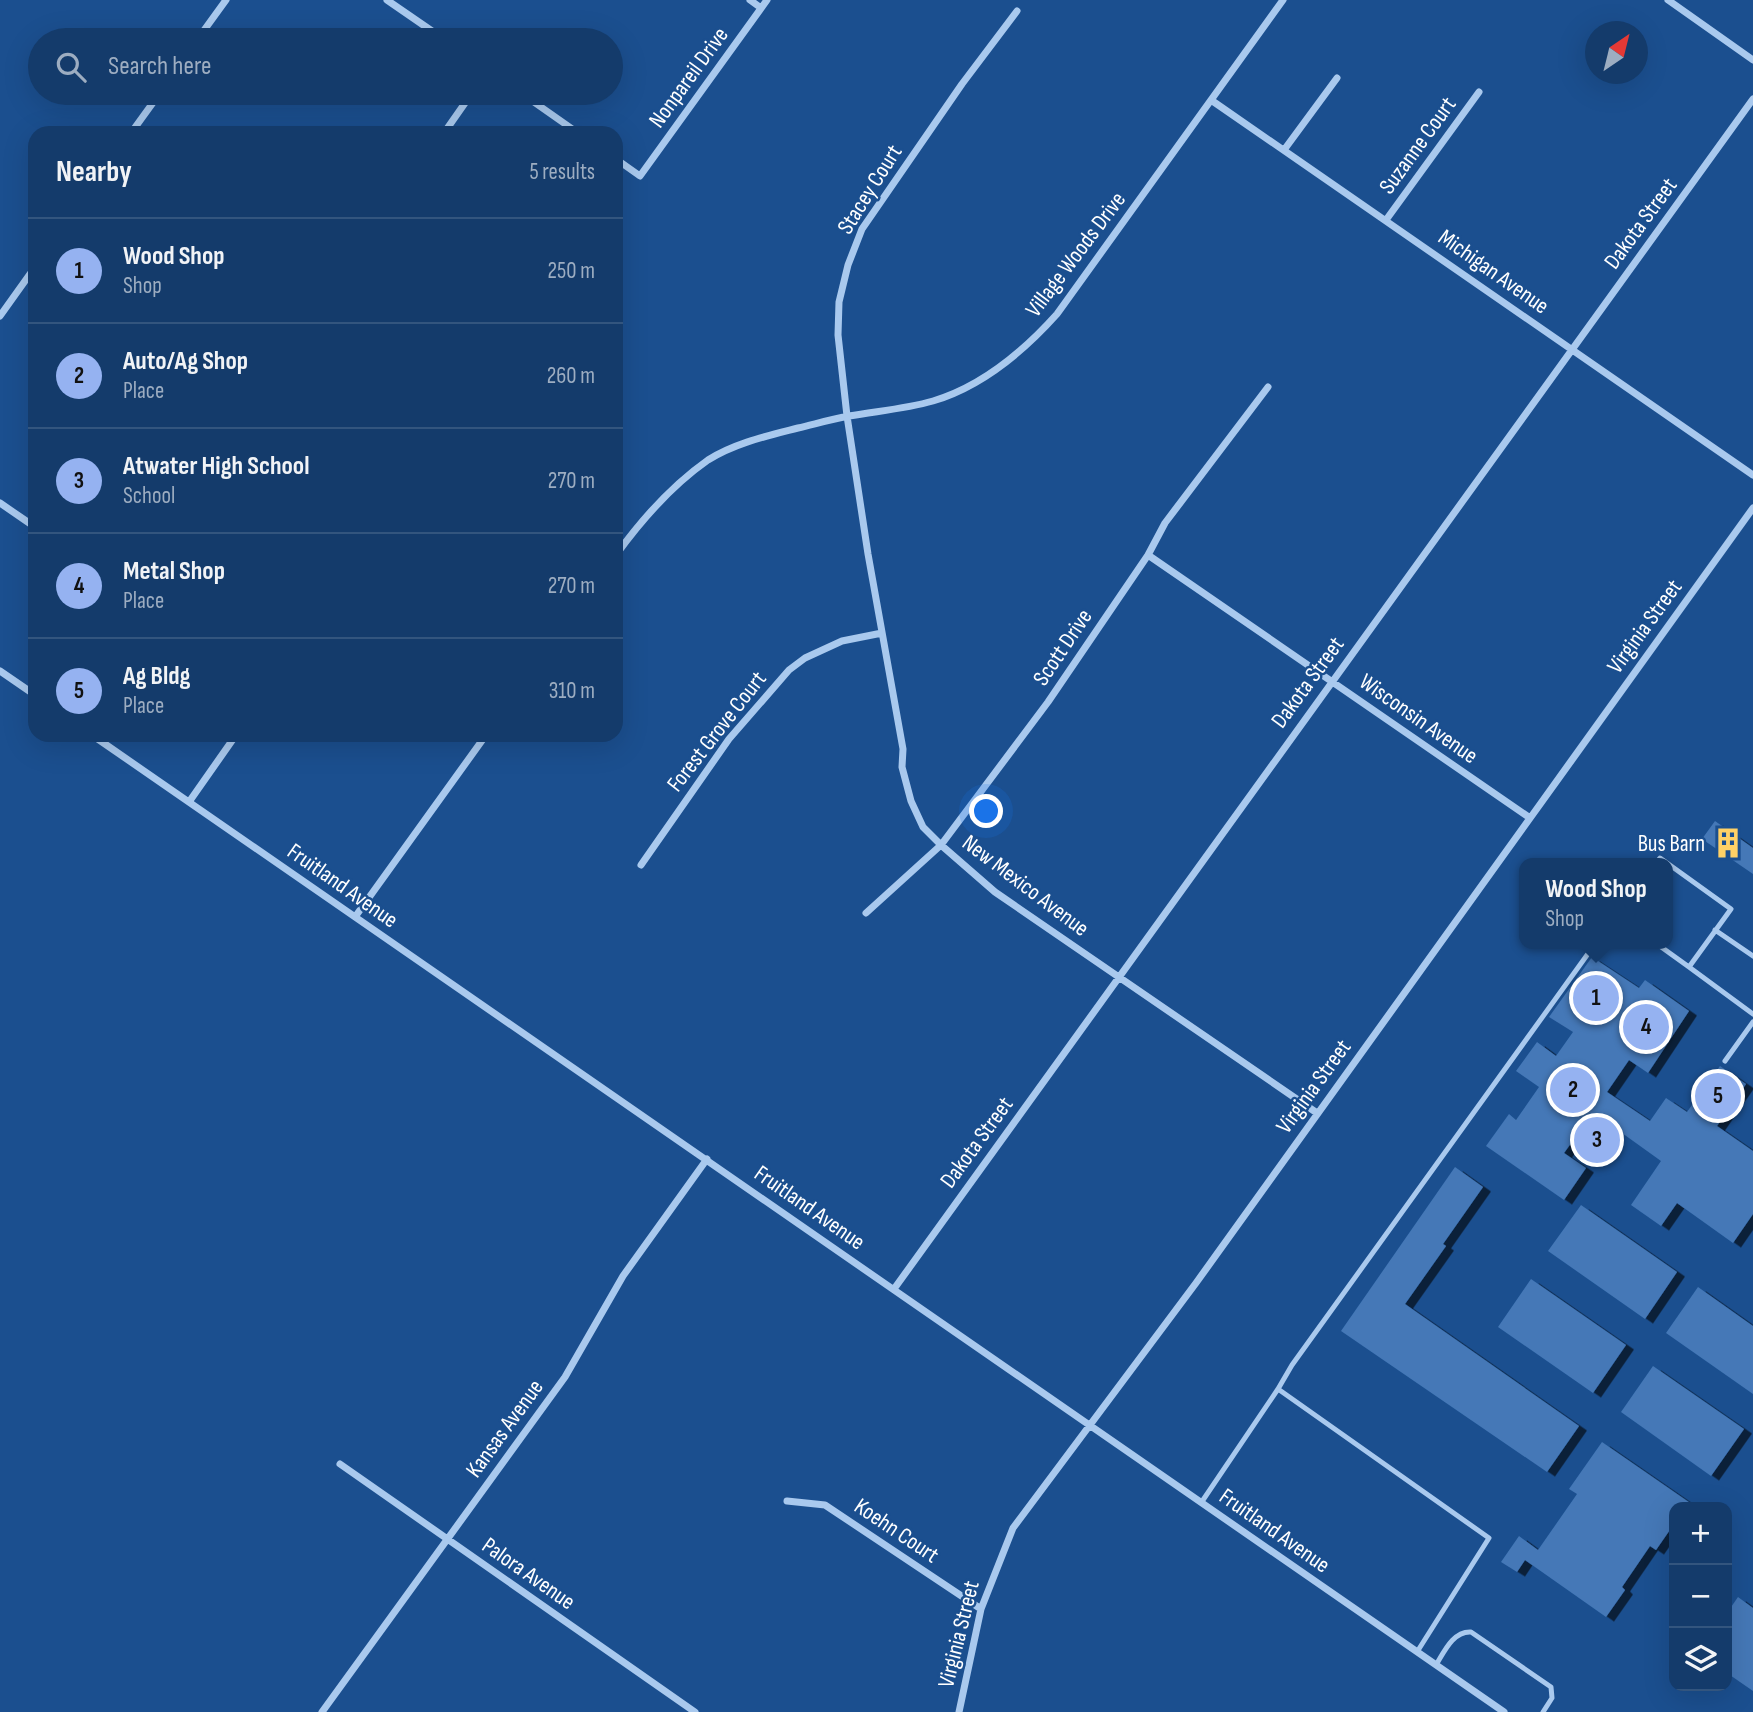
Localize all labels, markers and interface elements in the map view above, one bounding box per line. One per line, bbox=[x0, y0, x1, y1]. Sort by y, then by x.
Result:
north arrow bbox=[1585, 21, 1648, 84]
street label: Nonpareil Drive bbox=[643, 22, 735, 133]
search box bbox=[28, 28, 623, 105]
icon: search bbox=[52, 48, 90, 86]
text: Search here bbox=[108, 51, 211, 82]
street label: Suzanne Court bbox=[1373, 92, 1462, 200]
street label: Stacey Court bbox=[831, 140, 908, 239]
text: Nearby bbox=[56, 154, 132, 190]
text: 5 results bbox=[529, 158, 595, 186]
street label: Dakota Street bbox=[1598, 173, 1683, 275]
street label: Village Woods Drive bbox=[1020, 187, 1132, 323]
street label: Michigan Avenue bbox=[1433, 223, 1554, 320]
text: Wood Shop bbox=[123, 241, 225, 272]
text: 1 bbox=[74, 257, 84, 285]
text: 250 m bbox=[548, 257, 595, 285]
text: Shop bbox=[123, 272, 162, 300]
text: Auto/Ag Shop bbox=[123, 346, 248, 377]
text: 2 bbox=[74, 362, 84, 390]
text: 260 m bbox=[547, 362, 595, 390]
text: Place bbox=[123, 377, 164, 405]
text: Atwater High School bbox=[123, 451, 309, 482]
text: 3 bbox=[74, 467, 84, 495]
text: 270 m bbox=[548, 467, 595, 495]
text: School bbox=[123, 482, 175, 510]
text: Metal Shop bbox=[123, 556, 225, 587]
text: 4 bbox=[74, 572, 84, 600]
text: 270 m bbox=[548, 572, 595, 600]
street label: Virginia Street bbox=[1601, 574, 1688, 679]
text: Place bbox=[123, 587, 164, 615]
street label: Scott Drive bbox=[1027, 604, 1099, 691]
street label: Dakota Street bbox=[1265, 632, 1350, 734]
text: Ag Bldg bbox=[123, 661, 191, 692]
street label: Forest Grove Court bbox=[661, 666, 772, 797]
street label: Wisconsin Avenue bbox=[1354, 668, 1483, 770]
text: 5 bbox=[74, 677, 84, 705]
text: 310 m bbox=[549, 677, 595, 705]
text: Place bbox=[123, 692, 164, 720]
your location bbox=[969, 794, 1003, 828]
building icon: Bus Barn bbox=[1711, 826, 1745, 860]
street label: New Mexico Avenue bbox=[956, 829, 1094, 943]
place label: Bus Barn bbox=[1638, 830, 1705, 858]
street label: Fruitland Avenue bbox=[282, 837, 403, 934]
popup bbox=[1519, 858, 1673, 949]
text: Wood Shop bbox=[1545, 874, 1647, 905]
text: Shop bbox=[1545, 905, 1584, 933]
pin: 1 bbox=[1573, 972, 1619, 1024]
pin: 4 bbox=[1623, 1001, 1669, 1053]
street label: Virginia Street bbox=[1270, 1034, 1357, 1139]
pin: 2 bbox=[1550, 1064, 1596, 1116]
pin: 5 bbox=[1695, 1070, 1741, 1122]
street label: Dakota Street bbox=[934, 1092, 1019, 1194]
pin: 3 bbox=[1574, 1114, 1620, 1166]
street label: Fruitland Avenue bbox=[749, 1159, 870, 1256]
street label: Kansas Avenue bbox=[460, 1374, 550, 1483]
street label: Fruitland Avenue bbox=[1214, 1482, 1335, 1579]
street label: Koehn Court bbox=[849, 1492, 944, 1569]
map controls bbox=[1669, 1502, 1732, 1691]
button: + bbox=[1669, 1502, 1732, 1565]
street label: Palora Avenue bbox=[477, 1532, 580, 1616]
button: − bbox=[1669, 1565, 1732, 1628]
street label: Virginia Street bbox=[932, 1578, 986, 1691]
button: layers bbox=[1669, 1628, 1732, 1691]

